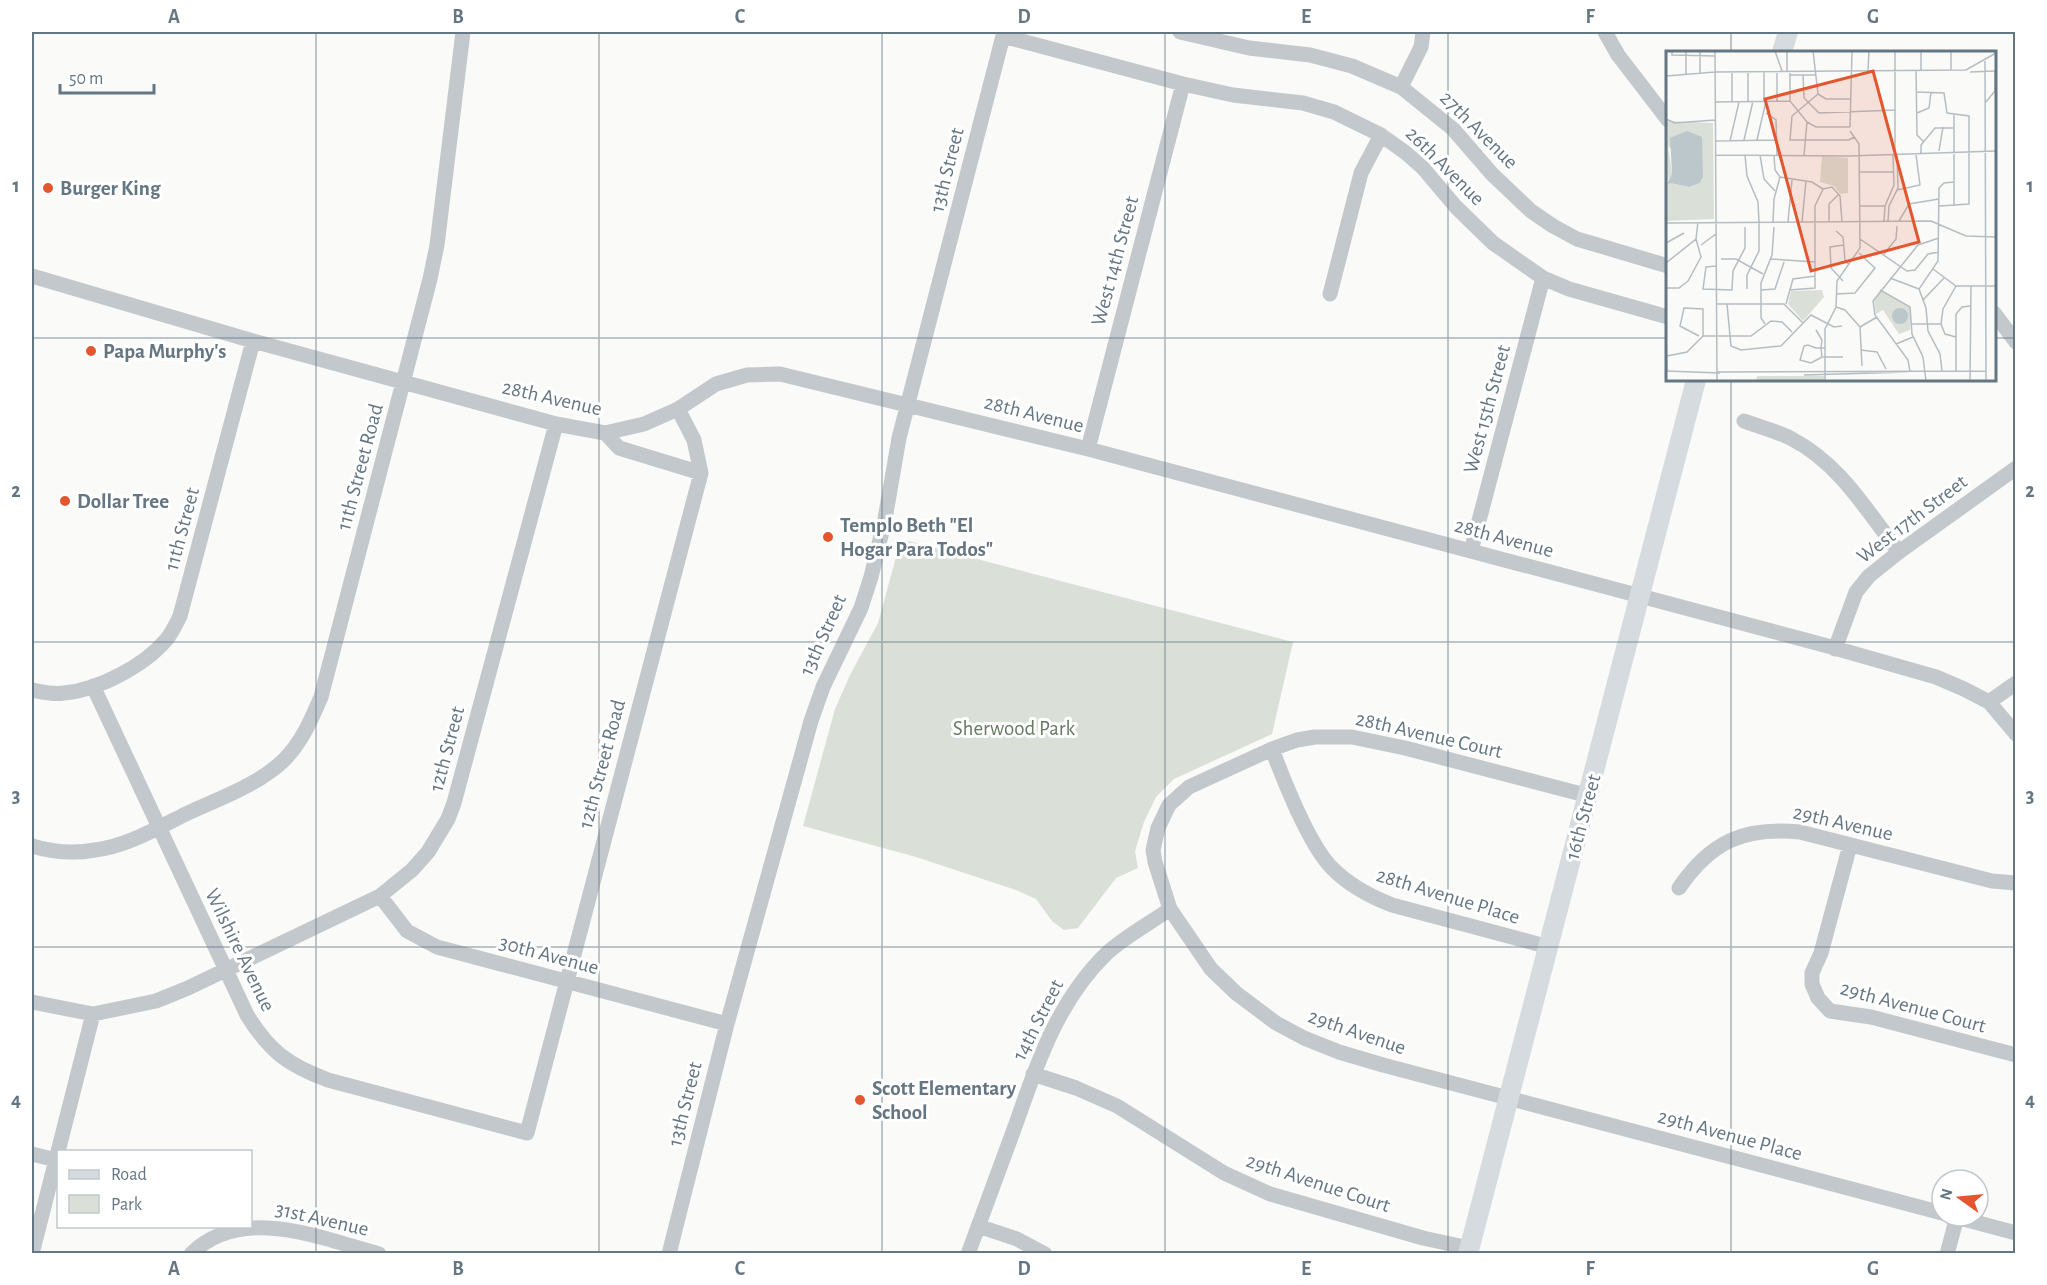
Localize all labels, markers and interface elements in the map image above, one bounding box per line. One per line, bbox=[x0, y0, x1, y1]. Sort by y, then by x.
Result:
text: A bbox=[168, 7, 180, 27]
text: B bbox=[452, 7, 464, 27]
text: C bbox=[735, 7, 746, 27]
text: D bbox=[1017, 7, 1031, 27]
text: E bbox=[1301, 7, 1311, 27]
text: F bbox=[1585, 7, 1595, 27]
text: G bbox=[1867, 7, 1879, 27]
inset map bbox=[1666, 51, 1996, 381]
scale bar bbox=[60, 57, 154, 95]
text: 50 m bbox=[69, 70, 103, 88]
street label: 27th Avenue bbox=[1436, 87, 1522, 173]
street label: 26th Avenue bbox=[1402, 123, 1488, 209]
street label: 13th Street bbox=[926, 125, 968, 214]
text: 1 bbox=[12, 176, 20, 196]
text: 1 bbox=[2026, 176, 2034, 196]
place label: Burger King bbox=[60, 178, 161, 199]
marker: Burger King bbox=[41, 181, 55, 195]
street label: West 14th Street bbox=[1088, 194, 1142, 328]
place label: Papa Murphy's bbox=[103, 341, 226, 362]
street label: West 15th Street bbox=[1460, 342, 1514, 475]
marker: Papa Murphy's bbox=[84, 344, 98, 358]
street label: 28th Avenue bbox=[500, 376, 604, 420]
street label: 28th Avenue bbox=[982, 391, 1086, 437]
street label: 11th Street Road bbox=[333, 401, 387, 533]
street label: West 17th Street bbox=[1853, 471, 1971, 567]
text: 2 bbox=[11, 481, 21, 501]
text: 2 bbox=[2025, 481, 2035, 501]
street label: 11th Street bbox=[161, 485, 203, 573]
place label: Dollar Tree bbox=[77, 491, 169, 512]
marker: Dollar Tree bbox=[58, 494, 72, 508]
place label: Templo Beth "El Hogar Para Todos" bbox=[840, 515, 993, 560]
street label: 28th Avenue bbox=[1452, 515, 1556, 561]
marker: Templo Beth "El Hogar Para Todos" bbox=[821, 530, 835, 544]
street label: 13th Street bbox=[796, 591, 850, 679]
street label: 12th Street Road bbox=[575, 697, 629, 831]
street label: 12th Street bbox=[426, 704, 469, 794]
street label: 28th Avenue Court bbox=[1354, 708, 1505, 762]
park label: Sherwood Park bbox=[953, 718, 1076, 739]
street label: 16th Street bbox=[1562, 772, 1605, 862]
text: 3 bbox=[12, 786, 20, 806]
text: 3 bbox=[2026, 786, 2034, 806]
street label: 29th Avenue bbox=[1791, 801, 1895, 845]
street label: 28th Avenue Place bbox=[1374, 864, 1522, 928]
street label: Wilshire Avenue bbox=[201, 885, 279, 1015]
street label: 30th Avenue bbox=[497, 932, 601, 978]
street label: 14th Street bbox=[1009, 976, 1067, 1064]
street label: 29th Avenue Court bbox=[1838, 977, 1988, 1037]
street label: 29th Avenue bbox=[1305, 1006, 1409, 1058]
street label: 13th Street bbox=[664, 1059, 706, 1148]
place label: Scott Elementary School bbox=[872, 1078, 1017, 1123]
text: 4 bbox=[11, 1090, 21, 1110]
text: 4 bbox=[2025, 1090, 2035, 1110]
marker: Scott Elementary School bbox=[853, 1093, 867, 1107]
street label: 29th Avenue Place bbox=[1655, 1106, 1805, 1164]
legend bbox=[57, 1150, 252, 1228]
street label: 29th Avenue Court bbox=[1243, 1150, 1393, 1216]
text: Road bbox=[111, 1166, 147, 1184]
north arrow bbox=[1930, 1168, 1990, 1228]
text: N bbox=[1937, 1187, 1956, 1202]
text: Park bbox=[111, 1196, 143, 1214]
street label: 31st Avenue bbox=[273, 1198, 371, 1240]
text: A bbox=[168, 1259, 180, 1279]
text: B bbox=[452, 1259, 464, 1279]
text: C bbox=[735, 1259, 746, 1279]
text: D bbox=[1017, 1259, 1031, 1279]
text: E bbox=[1301, 1259, 1311, 1279]
text: F bbox=[1585, 1259, 1595, 1279]
text: G bbox=[1867, 1259, 1879, 1279]

